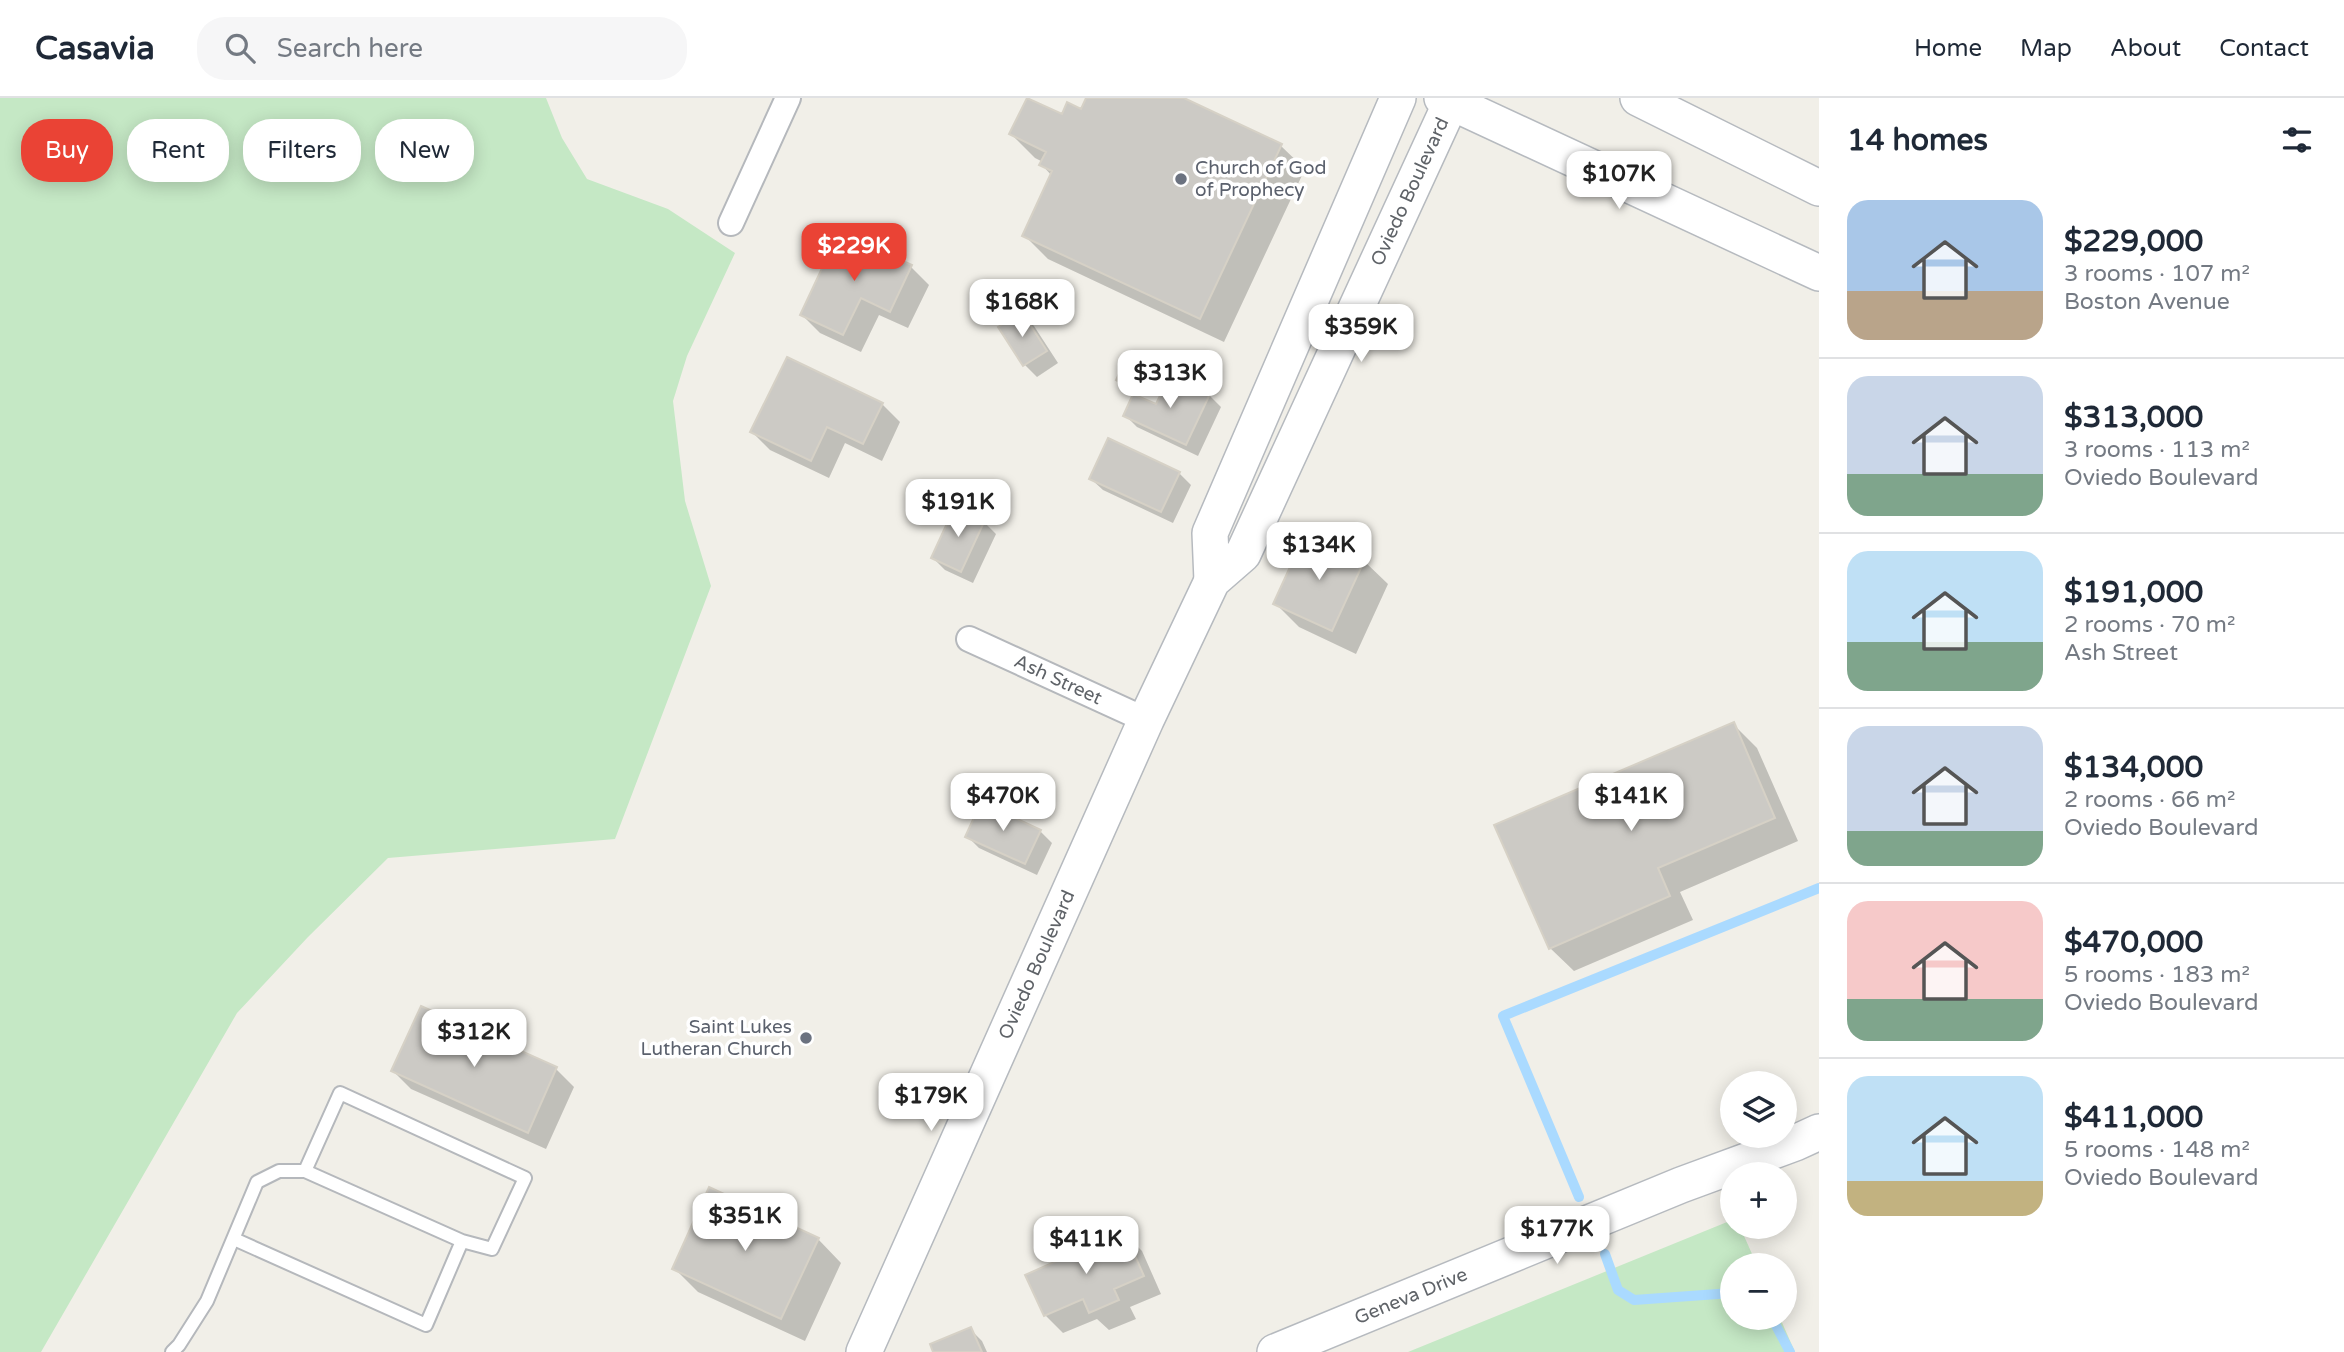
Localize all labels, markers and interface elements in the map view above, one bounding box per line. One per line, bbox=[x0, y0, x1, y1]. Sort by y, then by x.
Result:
search box bbox=[197, 17, 687, 80]
text: Casavia bbox=[35, 29, 155, 68]
icon: search bbox=[221, 29, 259, 67]
text: Search here bbox=[277, 33, 423, 64]
text: Home bbox=[1914, 34, 1982, 63]
text: Map bbox=[2020, 34, 2072, 63]
text: About bbox=[2110, 34, 2181, 63]
text: Contact bbox=[2219, 34, 2309, 63]
street label: Oviedo Boulevard bbox=[1366, 114, 1454, 269]
chip: Buy bbox=[21, 119, 113, 182]
chip: Rent bbox=[127, 119, 229, 182]
chip: Filters bbox=[243, 119, 361, 182]
chip: New bbox=[375, 119, 474, 182]
icon: filters bbox=[2278, 121, 2316, 159]
text: 14 homes bbox=[1847, 122, 1988, 159]
pin: $107K bbox=[1570, 152, 1668, 211]
place label: Church of God of Prophecy bbox=[1195, 157, 1326, 201]
text: $107K bbox=[1583, 160, 1655, 188]
marker: Church of God of Prophecy bbox=[1173, 171, 1189, 187]
pin: $229K bbox=[805, 223, 903, 283]
text: $229,000 bbox=[2064, 223, 2203, 260]
icon: home bbox=[1903, 228, 1987, 312]
text: $229K bbox=[818, 232, 890, 260]
text: 3 rooms · 107 m² bbox=[2064, 260, 2250, 288]
pin: $168K bbox=[973, 280, 1071, 339]
text: $168K bbox=[986, 288, 1058, 316]
text: Boston Avenue bbox=[2064, 288, 2230, 316]
pin: $359K bbox=[1312, 304, 1410, 364]
text: $359K bbox=[1325, 313, 1397, 341]
pin: $313K bbox=[1121, 350, 1219, 410]
text: $313K bbox=[1134, 359, 1206, 387]
text: $313,000 bbox=[2064, 399, 2203, 436]
icon: home bbox=[1903, 404, 1987, 488]
text: 3 rooms · 113 m² bbox=[2064, 436, 2250, 464]
text: Oviedo Boulevard bbox=[2064, 464, 2259, 492]
pin: $191K bbox=[909, 480, 1007, 539]
text: $191K bbox=[922, 488, 994, 516]
pin: $134K bbox=[1270, 522, 1368, 582]
text: $134K bbox=[1283, 531, 1355, 559]
text: $191,000 bbox=[2064, 574, 2203, 611]
icon: home bbox=[1903, 579, 1987, 663]
text: 2 rooms · 70 m² bbox=[2064, 611, 2235, 639]
text: Ash Street bbox=[2064, 639, 2178, 667]
street label: Ash Street bbox=[1011, 650, 1106, 709]
text: $134,000 bbox=[2064, 749, 2203, 786]
icon: home bbox=[1903, 754, 1987, 838]
pin: $470K bbox=[954, 774, 1052, 833]
pin: $141K bbox=[1582, 774, 1680, 833]
text: $470K bbox=[967, 782, 1039, 810]
text: $141K bbox=[1595, 782, 1667, 810]
text: 2 rooms · 66 m² bbox=[2064, 786, 2235, 814]
text: Oviedo Boulevard bbox=[2064, 814, 2259, 842]
street label: Oviedo Boulevard bbox=[994, 887, 1080, 1043]
text: $470,000 bbox=[2064, 924, 2203, 961]
icon: home bbox=[1903, 929, 1987, 1013]
text: 5 rooms · 183 m² bbox=[2064, 961, 2250, 989]
text: Oviedo Boulevard bbox=[2064, 989, 2259, 1017]
pin: $312K bbox=[425, 1010, 523, 1069]
place label: Saint Lukes Lutheran Church bbox=[640, 1016, 792, 1060]
text: $312K bbox=[438, 1018, 510, 1046]
marker: Saint Lukes Lutheran Church bbox=[798, 1030, 814, 1046]
map controls bbox=[1720, 1071, 1797, 1330]
button: layers bbox=[1720, 1071, 1797, 1148]
pin: $179K bbox=[882, 1074, 980, 1133]
text: $179K bbox=[895, 1082, 967, 1110]
text: $411,000 bbox=[2064, 1099, 2203, 1136]
icon: home bbox=[1903, 1104, 1987, 1188]
text: 5 rooms · 148 m² bbox=[2064, 1136, 2250, 1164]
button: + bbox=[1720, 1162, 1797, 1239]
text: Oviedo Boulevard bbox=[2064, 1164, 2259, 1192]
pin: $351K bbox=[696, 1194, 794, 1253]
text: $351K bbox=[709, 1202, 781, 1230]
pin: $177K bbox=[1508, 1206, 1606, 1266]
text: $177K bbox=[1521, 1215, 1593, 1243]
pin: $411K bbox=[1037, 1216, 1135, 1276]
text: $411K bbox=[1050, 1225, 1122, 1253]
button: − bbox=[1720, 1253, 1797, 1330]
street label: Geneva Drive bbox=[1351, 1263, 1471, 1329]

